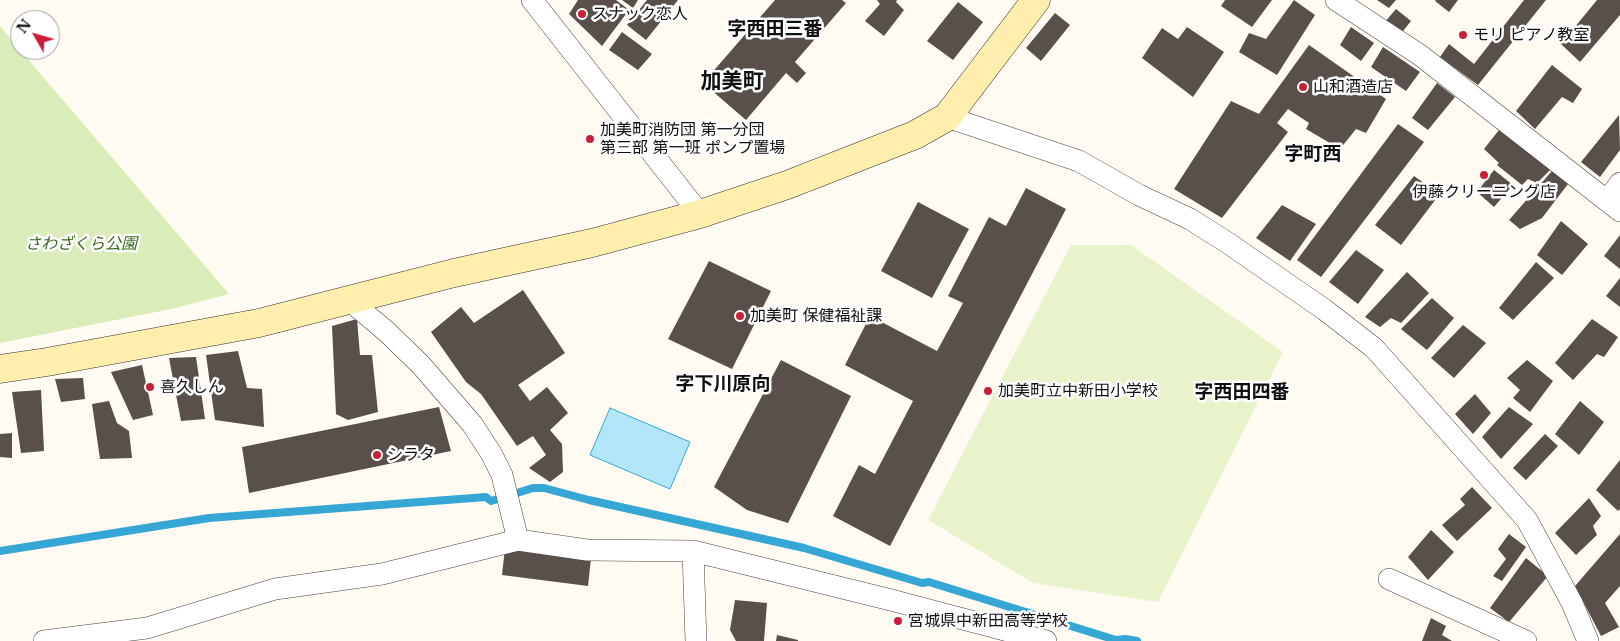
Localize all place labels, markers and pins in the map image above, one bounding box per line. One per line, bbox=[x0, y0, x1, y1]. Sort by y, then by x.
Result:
place label: スナック恋人 bbox=[592, 4, 688, 24]
marker: スナック恋人 bbox=[576, 8, 588, 20]
place label: モリ ピアノ教室 bbox=[1473, 25, 1590, 45]
marker: モリ ピアノ教室 bbox=[1457, 29, 1469, 41]
place label: 山和酒造店 bbox=[1313, 77, 1393, 97]
marker: 山和酒造店 bbox=[1297, 81, 1309, 93]
place label: 加美町消防団 第一分団 第三部 第一班 ポンプ置場 bbox=[600, 120, 785, 158]
marker: 加美町消防団 第一分団 第三部 第一班 ポンプ置場 bbox=[584, 133, 596, 145]
marker: 伊藤クリーニング店 bbox=[1478, 169, 1490, 181]
place label: 伊藤クリーニング店 bbox=[1412, 182, 1556, 202]
place label: 加美町 保健福祉課 bbox=[750, 306, 883, 326]
marker: 加美町 保健福祉課 bbox=[734, 310, 746, 322]
place label: 喜久しん bbox=[160, 377, 224, 397]
marker: 喜久しん bbox=[144, 381, 156, 393]
place label: 加美町立中新田小学校 bbox=[998, 381, 1158, 401]
marker: 加美町立中新田小学校 bbox=[982, 385, 994, 397]
place label: シラタ bbox=[387, 445, 435, 465]
marker: シラタ bbox=[371, 449, 383, 461]
place label: 宮城県中新田高等学校 bbox=[908, 611, 1068, 631]
marker: 宮城県中新田高等学校 bbox=[892, 615, 904, 627]

